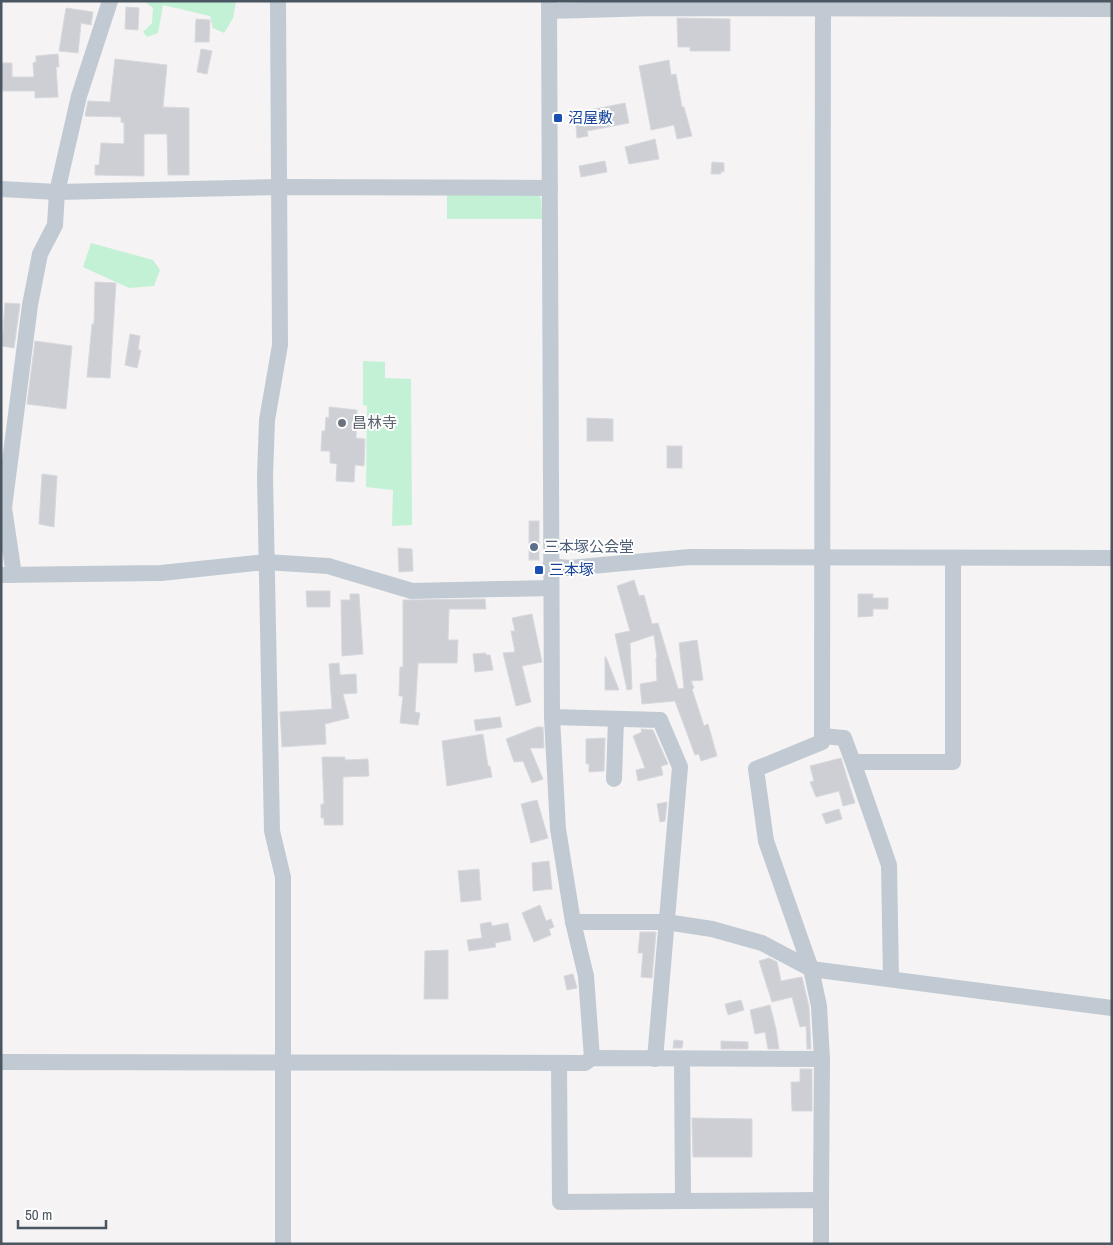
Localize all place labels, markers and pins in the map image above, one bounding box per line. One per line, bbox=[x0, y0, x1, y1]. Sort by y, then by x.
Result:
place label: 沼屋敷 bbox=[568, 107, 613, 128]
marker: 沼屋敷 bbox=[552, 112, 564, 124]
place label: 昌林寺 bbox=[352, 412, 397, 433]
marker: 昌林寺 bbox=[336, 417, 348, 429]
place label: 三本塚公会堂 bbox=[544, 536, 634, 557]
marker: 三本塚公会堂 bbox=[528, 541, 540, 553]
place label: 三本塚 bbox=[549, 559, 594, 580]
marker: 三本塚 bbox=[533, 564, 545, 576]

